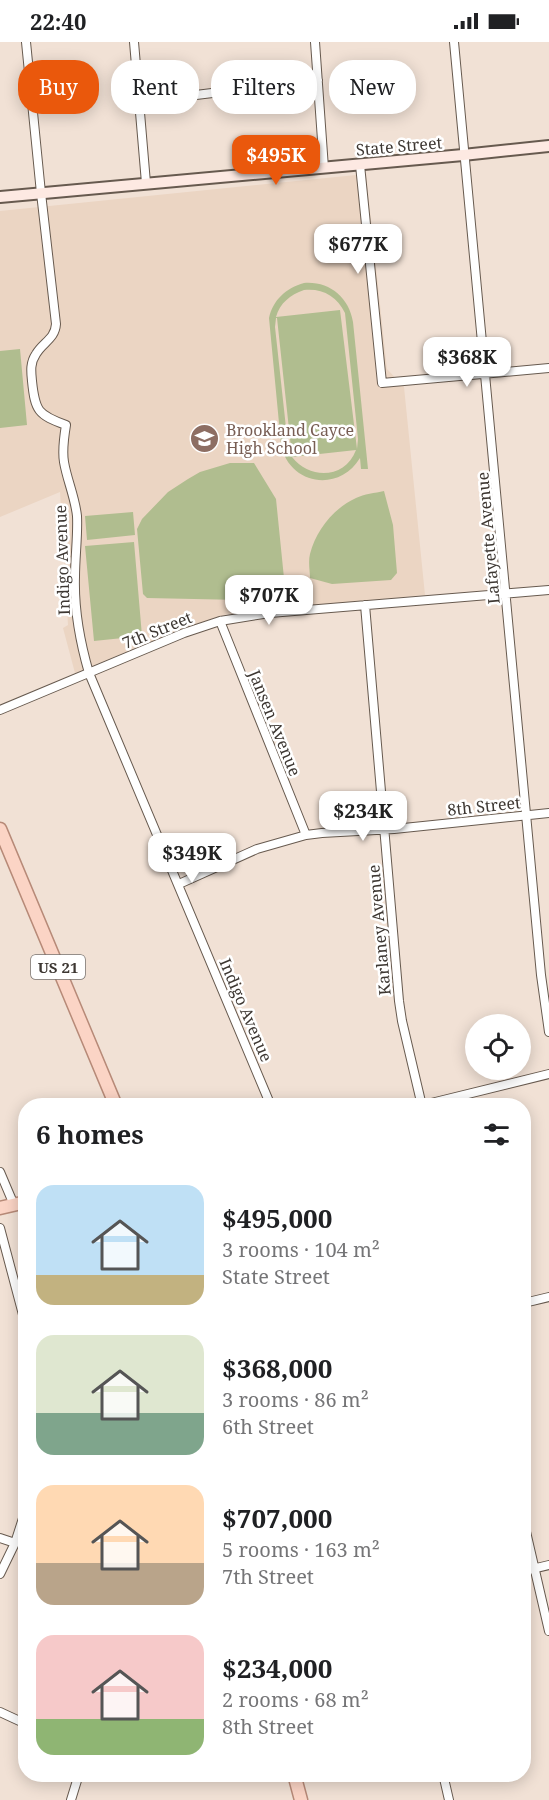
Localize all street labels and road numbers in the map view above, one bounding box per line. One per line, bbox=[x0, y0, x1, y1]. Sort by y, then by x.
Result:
street label: State Street bbox=[355, 131, 443, 161]
street label: Lafayette Avenue bbox=[471, 471, 505, 605]
street label: Indigo Avenue bbox=[49, 504, 75, 616]
street label: 7th Street bbox=[119, 606, 196, 654]
street label: Jansen Avenue bbox=[243, 666, 306, 779]
street label: 8th Street bbox=[446, 791, 522, 821]
street label: Karlaney Avenue bbox=[362, 864, 396, 996]
road number: US 21 bbox=[31, 955, 85, 979]
street label: Indigo Avenue bbox=[214, 955, 278, 1065]

